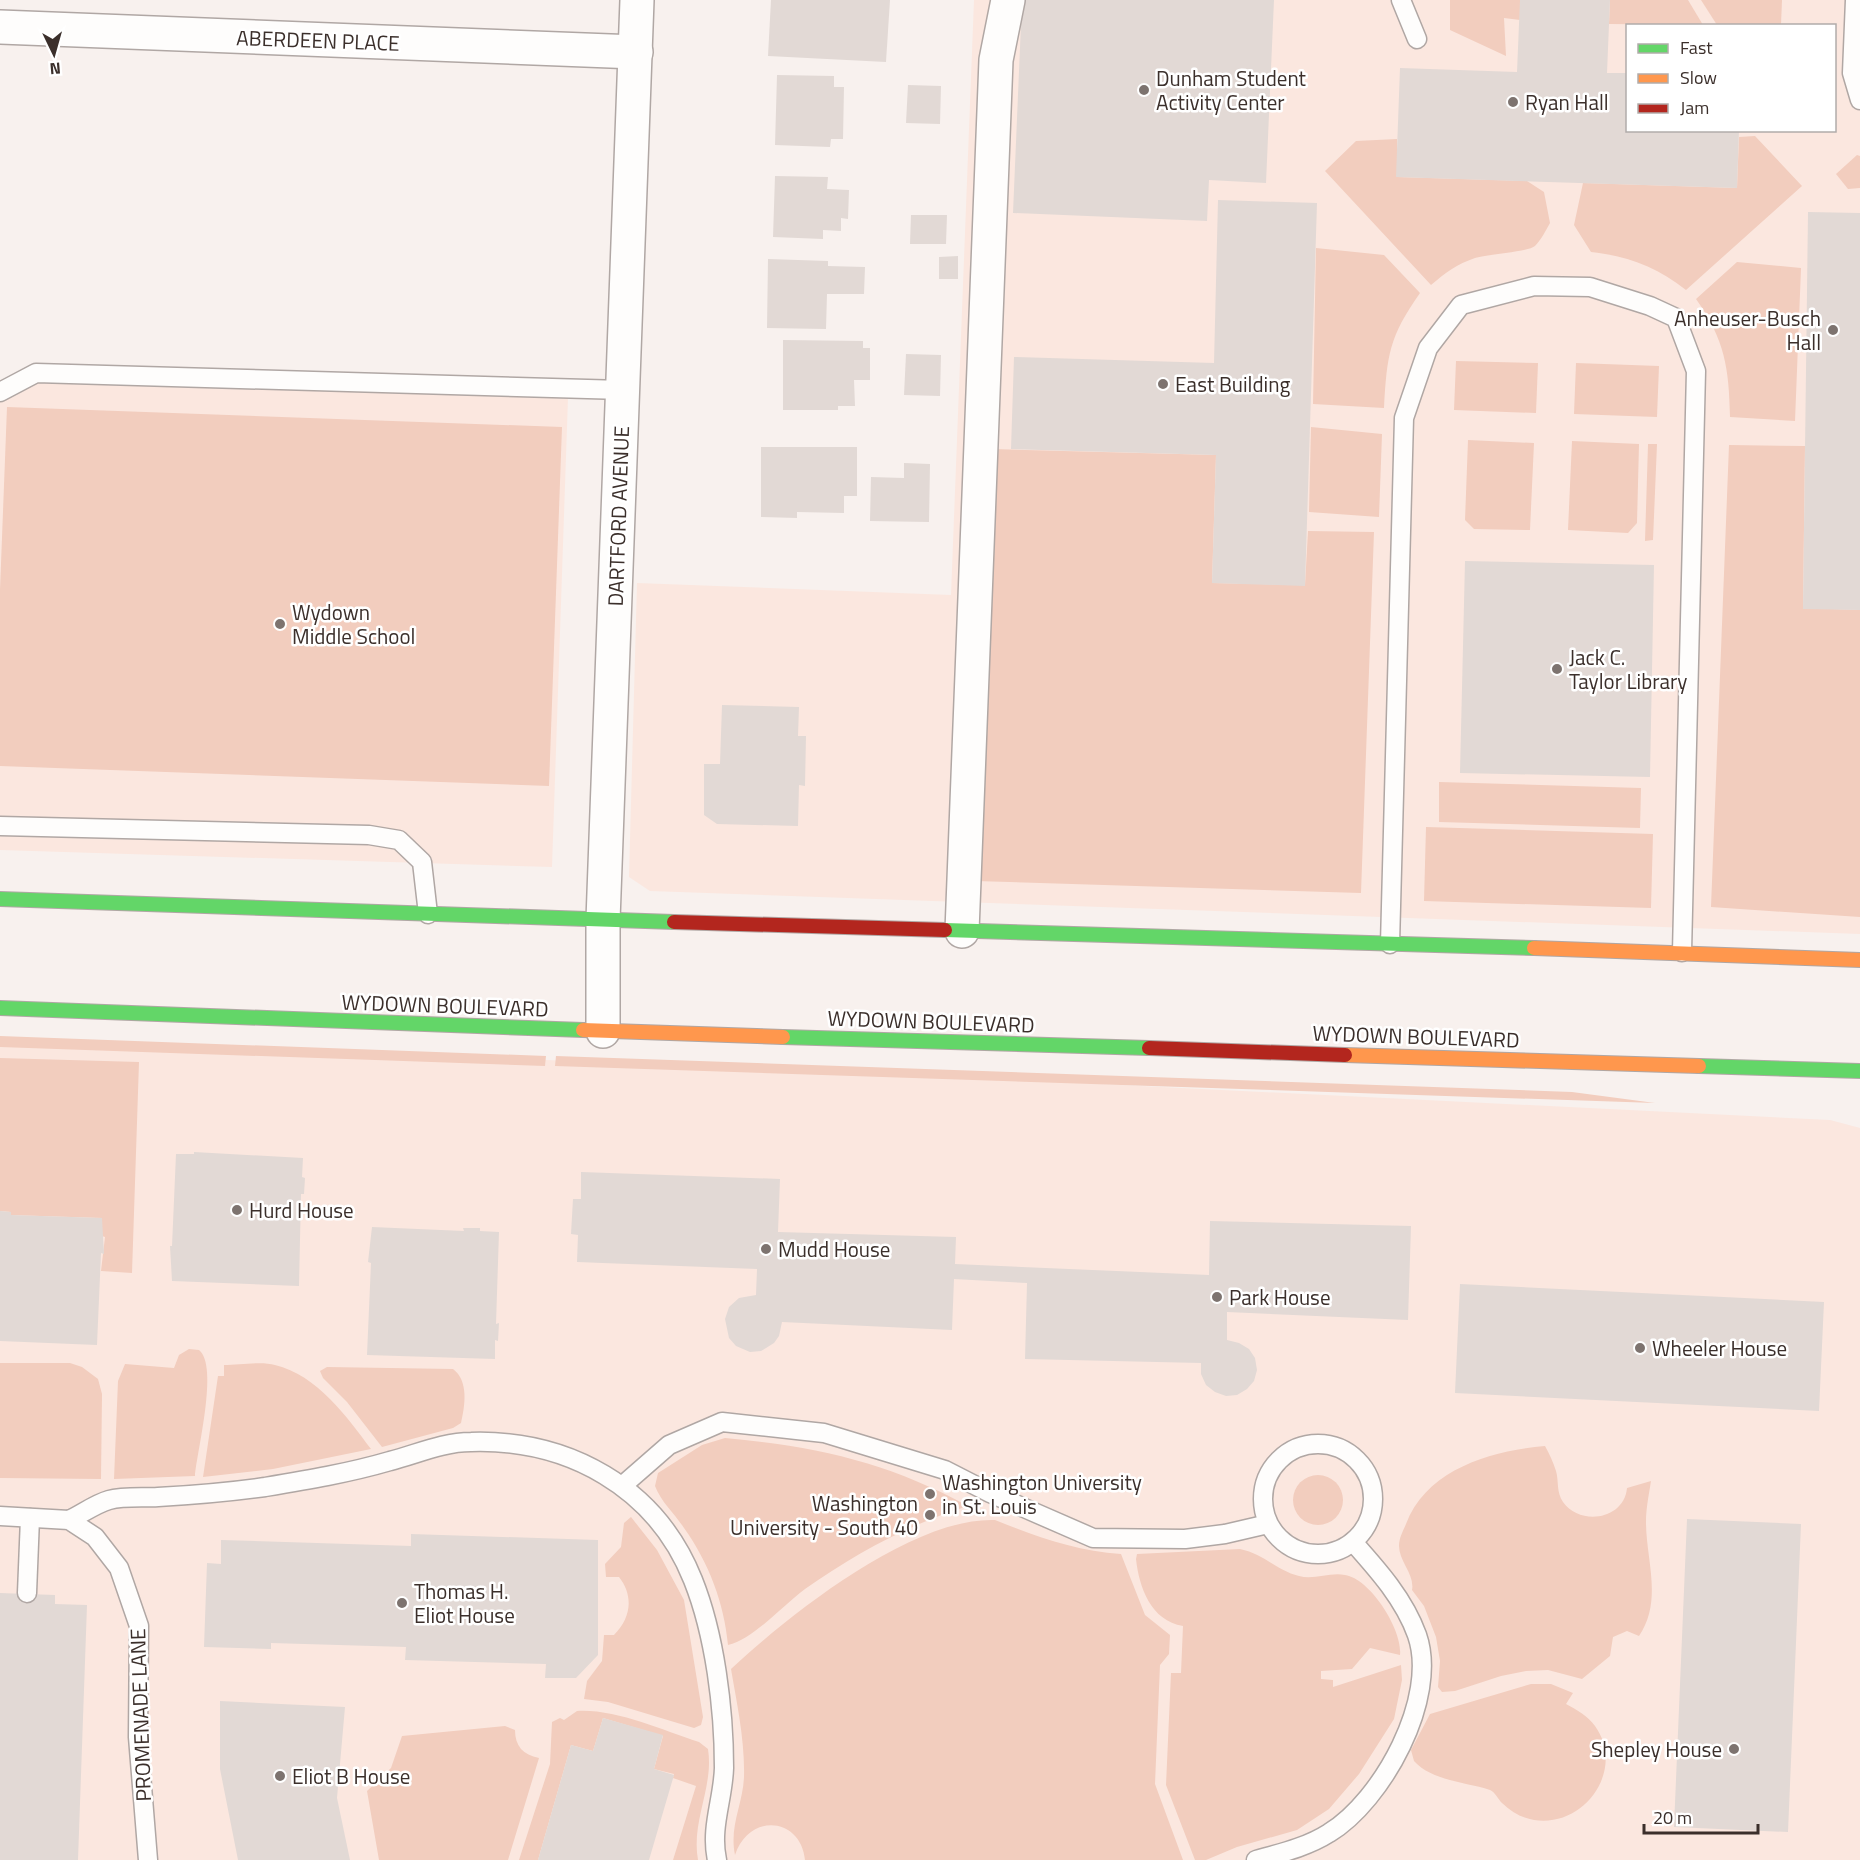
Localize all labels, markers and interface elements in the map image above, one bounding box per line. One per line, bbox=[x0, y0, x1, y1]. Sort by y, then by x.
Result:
street label: ABERDEEN PLACE bbox=[236, 21, 400, 59]
north arrow bbox=[24, 24, 84, 84]
legend bbox=[1626, 24, 1836, 132]
text: Fast bbox=[1680, 34, 1713, 61]
text: N bbox=[49, 57, 62, 81]
place label: Dunham Student Activity Center bbox=[1156, 62, 1307, 118]
text: Slow bbox=[1680, 64, 1717, 91]
marker: Dunham Student Activity Center bbox=[1137, 83, 1151, 97]
place label: Ryan Hall bbox=[1525, 86, 1609, 118]
text: Jam bbox=[1680, 94, 1709, 121]
marker: Ryan Hall bbox=[1506, 95, 1520, 109]
place label: Anheuser-Busch Hall bbox=[1674, 302, 1821, 358]
marker: Anheuser-Busch Hall bbox=[1826, 323, 1840, 337]
place label: East Building bbox=[1175, 368, 1290, 400]
marker: East Building bbox=[1156, 377, 1170, 391]
street label: DARTFORD AVENUE bbox=[599, 425, 637, 607]
place label: Wydown Middle School bbox=[292, 596, 415, 652]
marker: Wydown Middle School bbox=[273, 617, 287, 631]
place label: Jack C. Taylor Library bbox=[1569, 641, 1687, 697]
marker: Jack C. Taylor Library bbox=[1550, 662, 1564, 676]
street label: WYDOWN BOULEVARD bbox=[341, 985, 549, 1025]
street label: WYDOWN BOULEVARD bbox=[827, 1001, 1035, 1041]
street label: WYDOWN BOULEVARD bbox=[1312, 1016, 1520, 1056]
place label: Hurd House bbox=[249, 1194, 354, 1226]
marker: Hurd House bbox=[230, 1203, 244, 1217]
place label: Mudd House bbox=[778, 1233, 890, 1265]
marker: Mudd House bbox=[759, 1242, 773, 1256]
place label: Park House bbox=[1229, 1281, 1331, 1313]
marker: Park House bbox=[1210, 1290, 1224, 1304]
place label: Wheeler House bbox=[1652, 1332, 1787, 1364]
marker: Wheeler House bbox=[1633, 1341, 1647, 1355]
place label: Washington University in St. Louis bbox=[942, 1466, 1142, 1522]
place label: Washington University - South 40 bbox=[730, 1487, 918, 1543]
marker: Washington University in St. Louis bbox=[923, 1487, 937, 1501]
marker: Washington University - South 40 bbox=[923, 1508, 937, 1522]
place label: Thomas H. Eliot House bbox=[414, 1575, 515, 1631]
marker: Thomas H. Eliot House bbox=[395, 1596, 409, 1610]
street label: PROMENADE LANE bbox=[121, 1628, 159, 1802]
place label: Shepley House bbox=[1591, 1733, 1722, 1765]
marker: Shepley House bbox=[1727, 1742, 1741, 1756]
place label: Eliot B House bbox=[292, 1760, 410, 1792]
marker: Eliot B House bbox=[273, 1769, 287, 1783]
scale bar bbox=[1644, 1797, 1758, 1835]
text: 20 m bbox=[1653, 1804, 1692, 1831]

